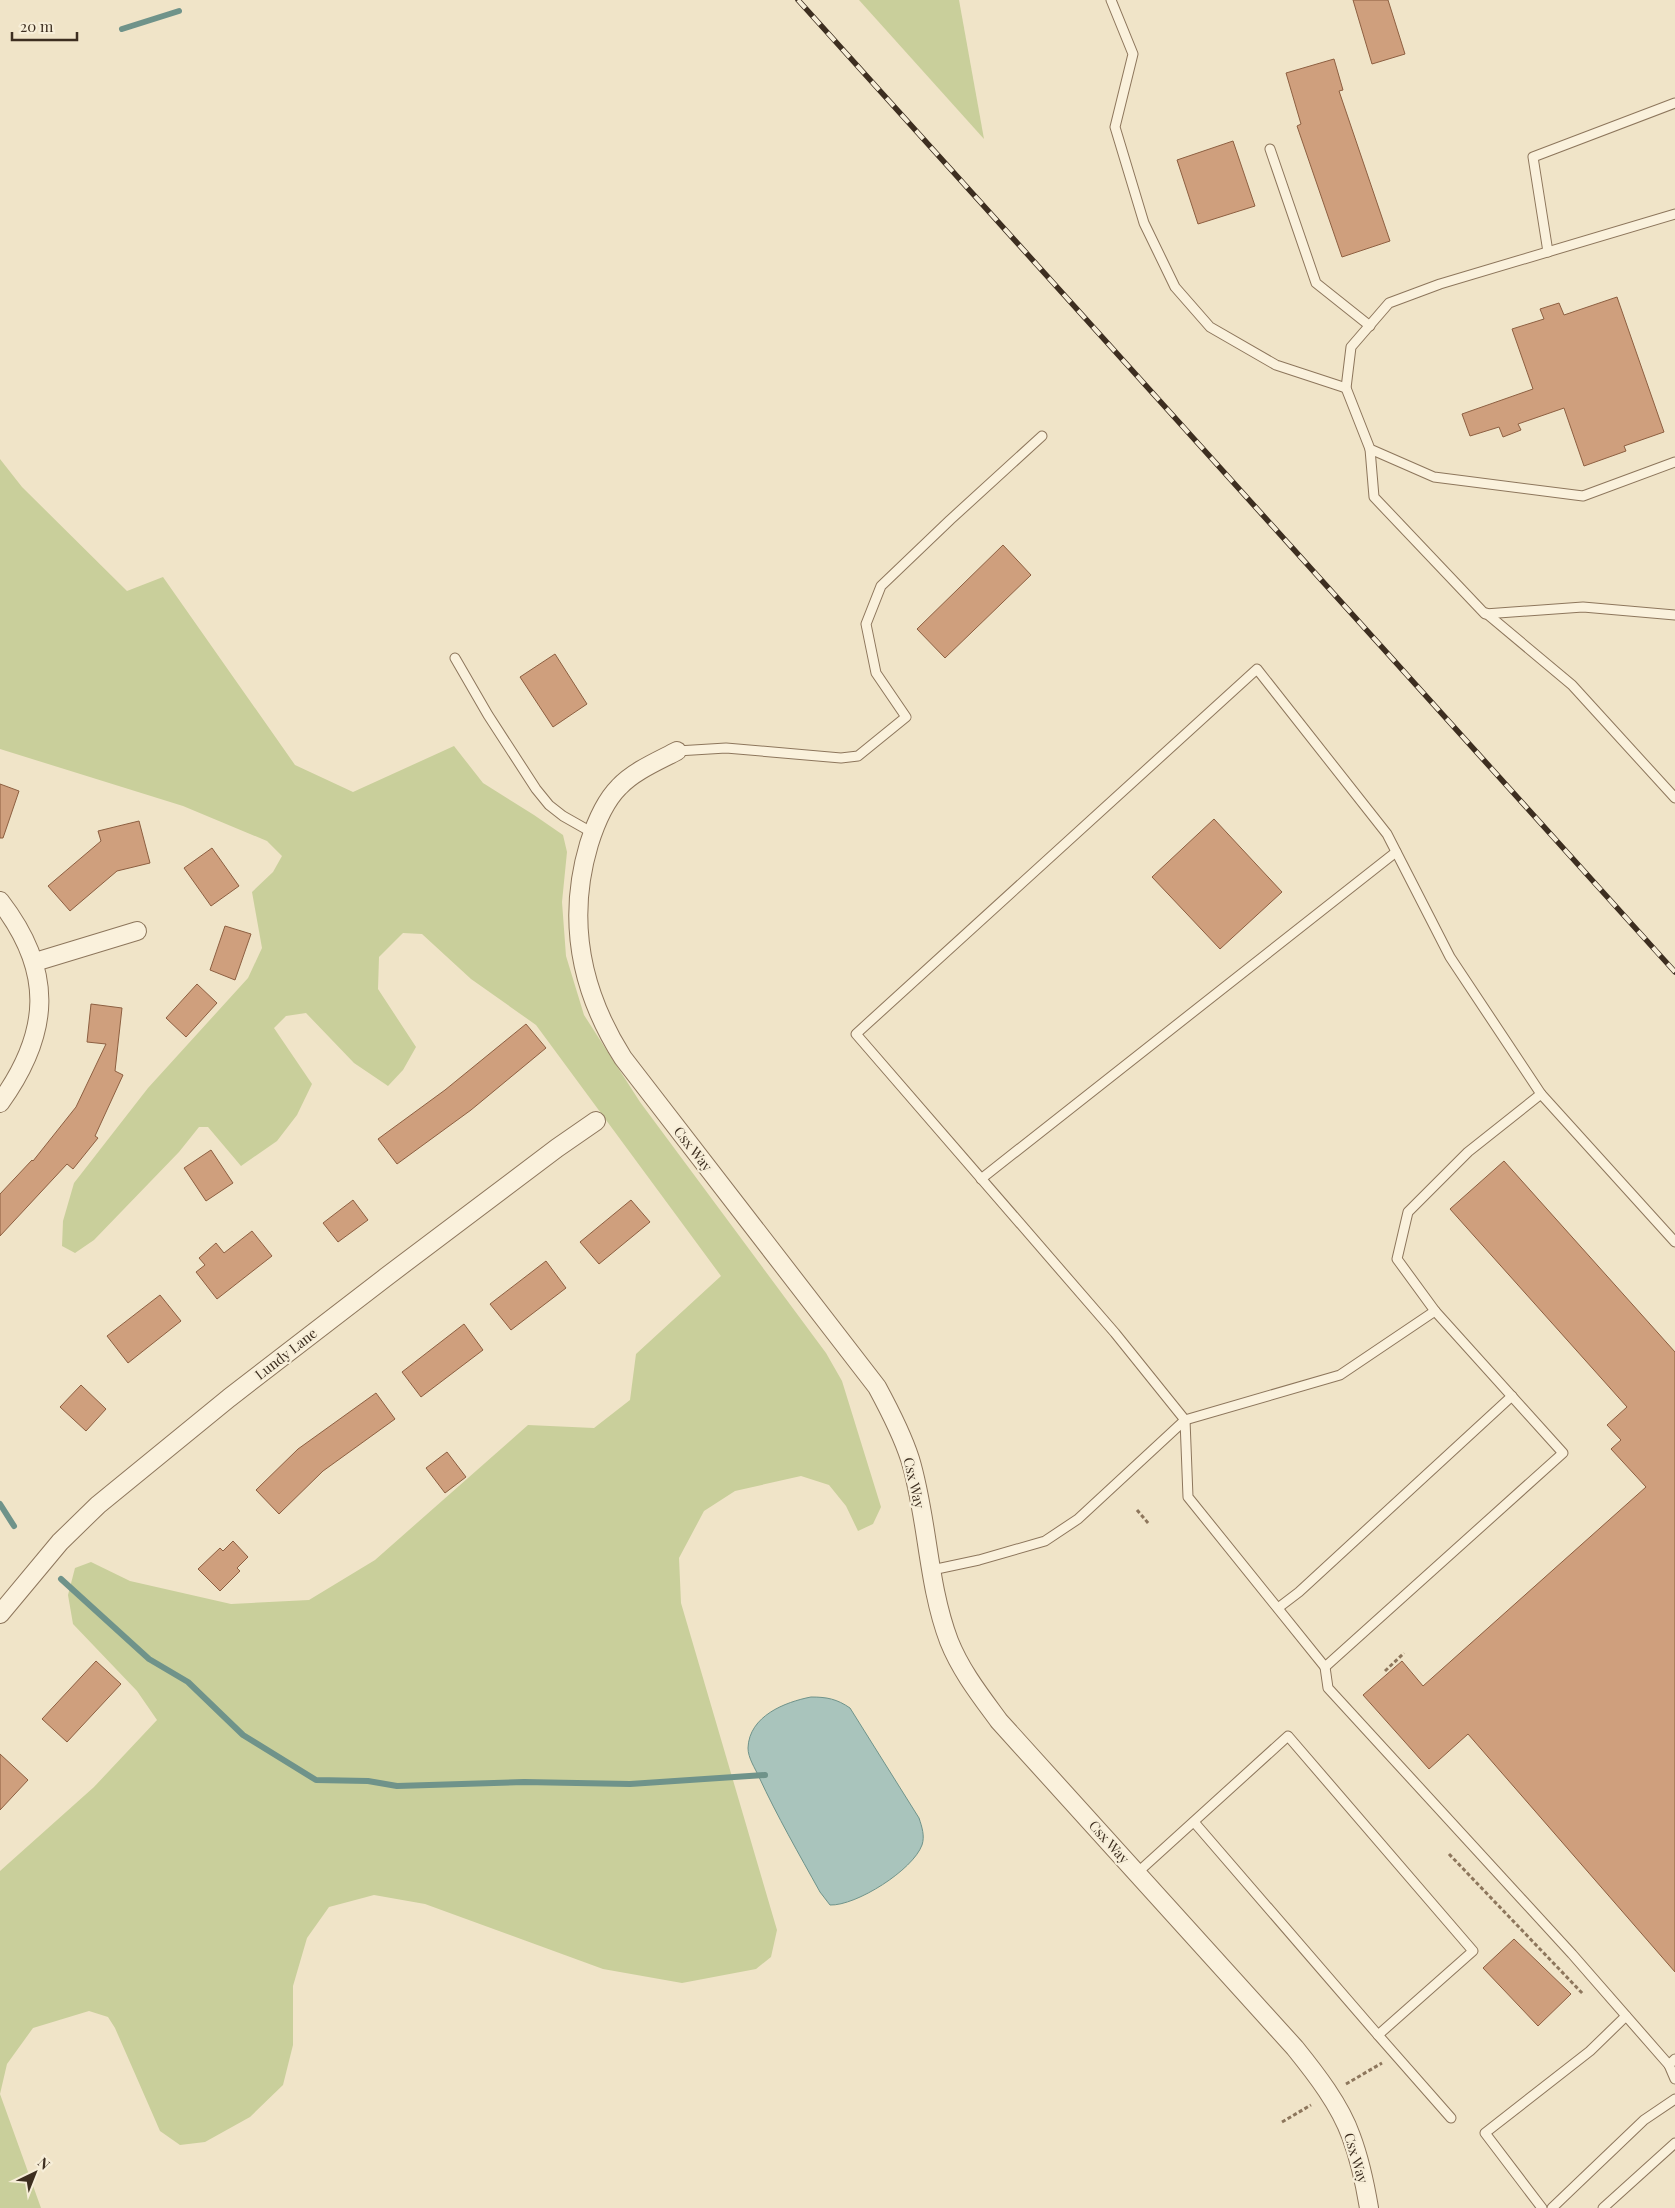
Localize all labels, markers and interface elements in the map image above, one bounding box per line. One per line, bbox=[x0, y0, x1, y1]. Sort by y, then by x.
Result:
scale bar bbox=[12, 10, 78, 42]
text: 20 m bbox=[20, 16, 54, 36]
street label: Csx Way bbox=[670, 1122, 717, 1175]
street label: Lundy Lane bbox=[251, 1323, 321, 1384]
street label: Csx Way bbox=[899, 1455, 930, 1510]
street label: Csx Way bbox=[1085, 1816, 1134, 1867]
street label: Csx Way bbox=[1340, 2130, 1373, 2185]
north arrow bbox=[10, 2148, 60, 2198]
text: N bbox=[34, 2153, 54, 2174]

